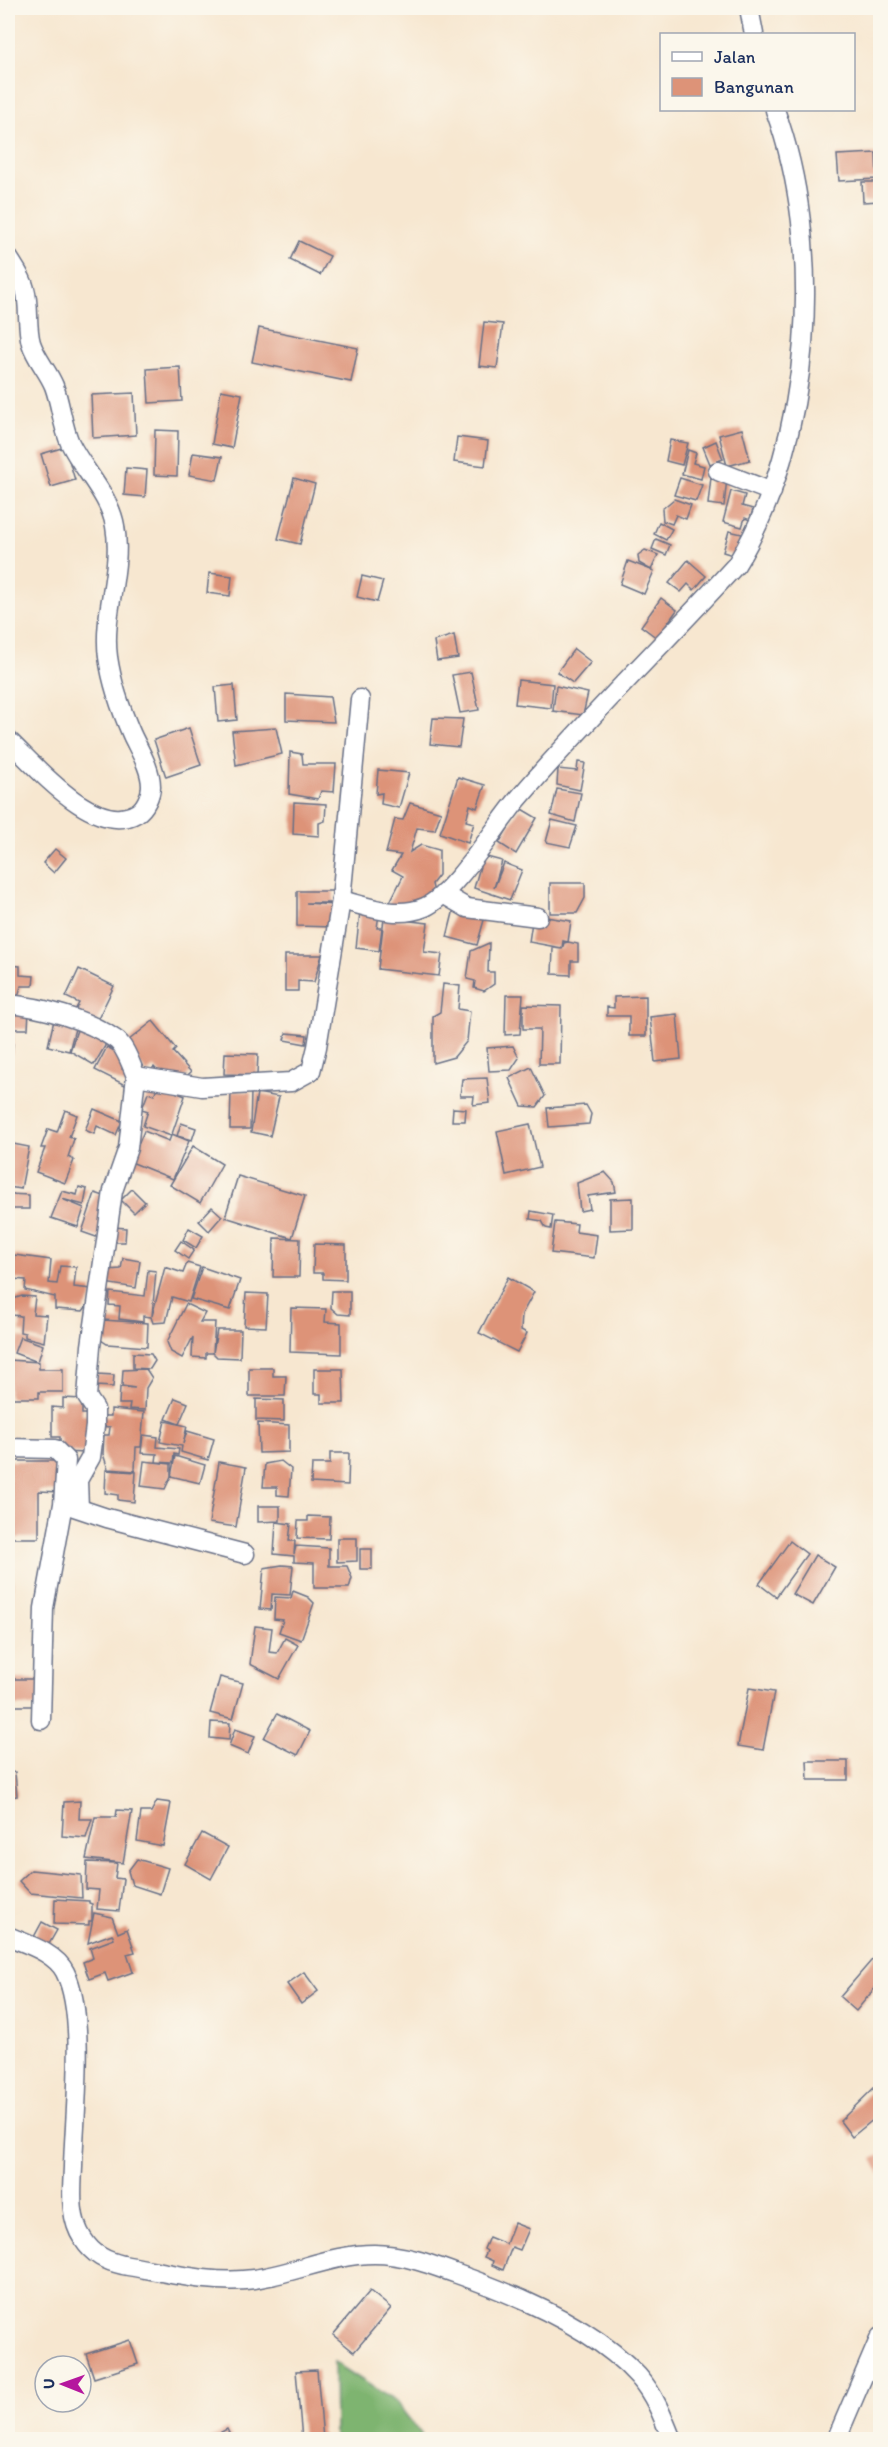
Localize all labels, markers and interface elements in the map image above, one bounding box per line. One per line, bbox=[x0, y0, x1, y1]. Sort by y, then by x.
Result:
legend bbox=[660, 33, 855, 111]
text: Jalan bbox=[714, 46, 756, 68]
text: Bangunan bbox=[714, 76, 794, 98]
north arrow bbox=[33, 2354, 93, 2414]
text: U bbox=[39, 2378, 58, 2389]

